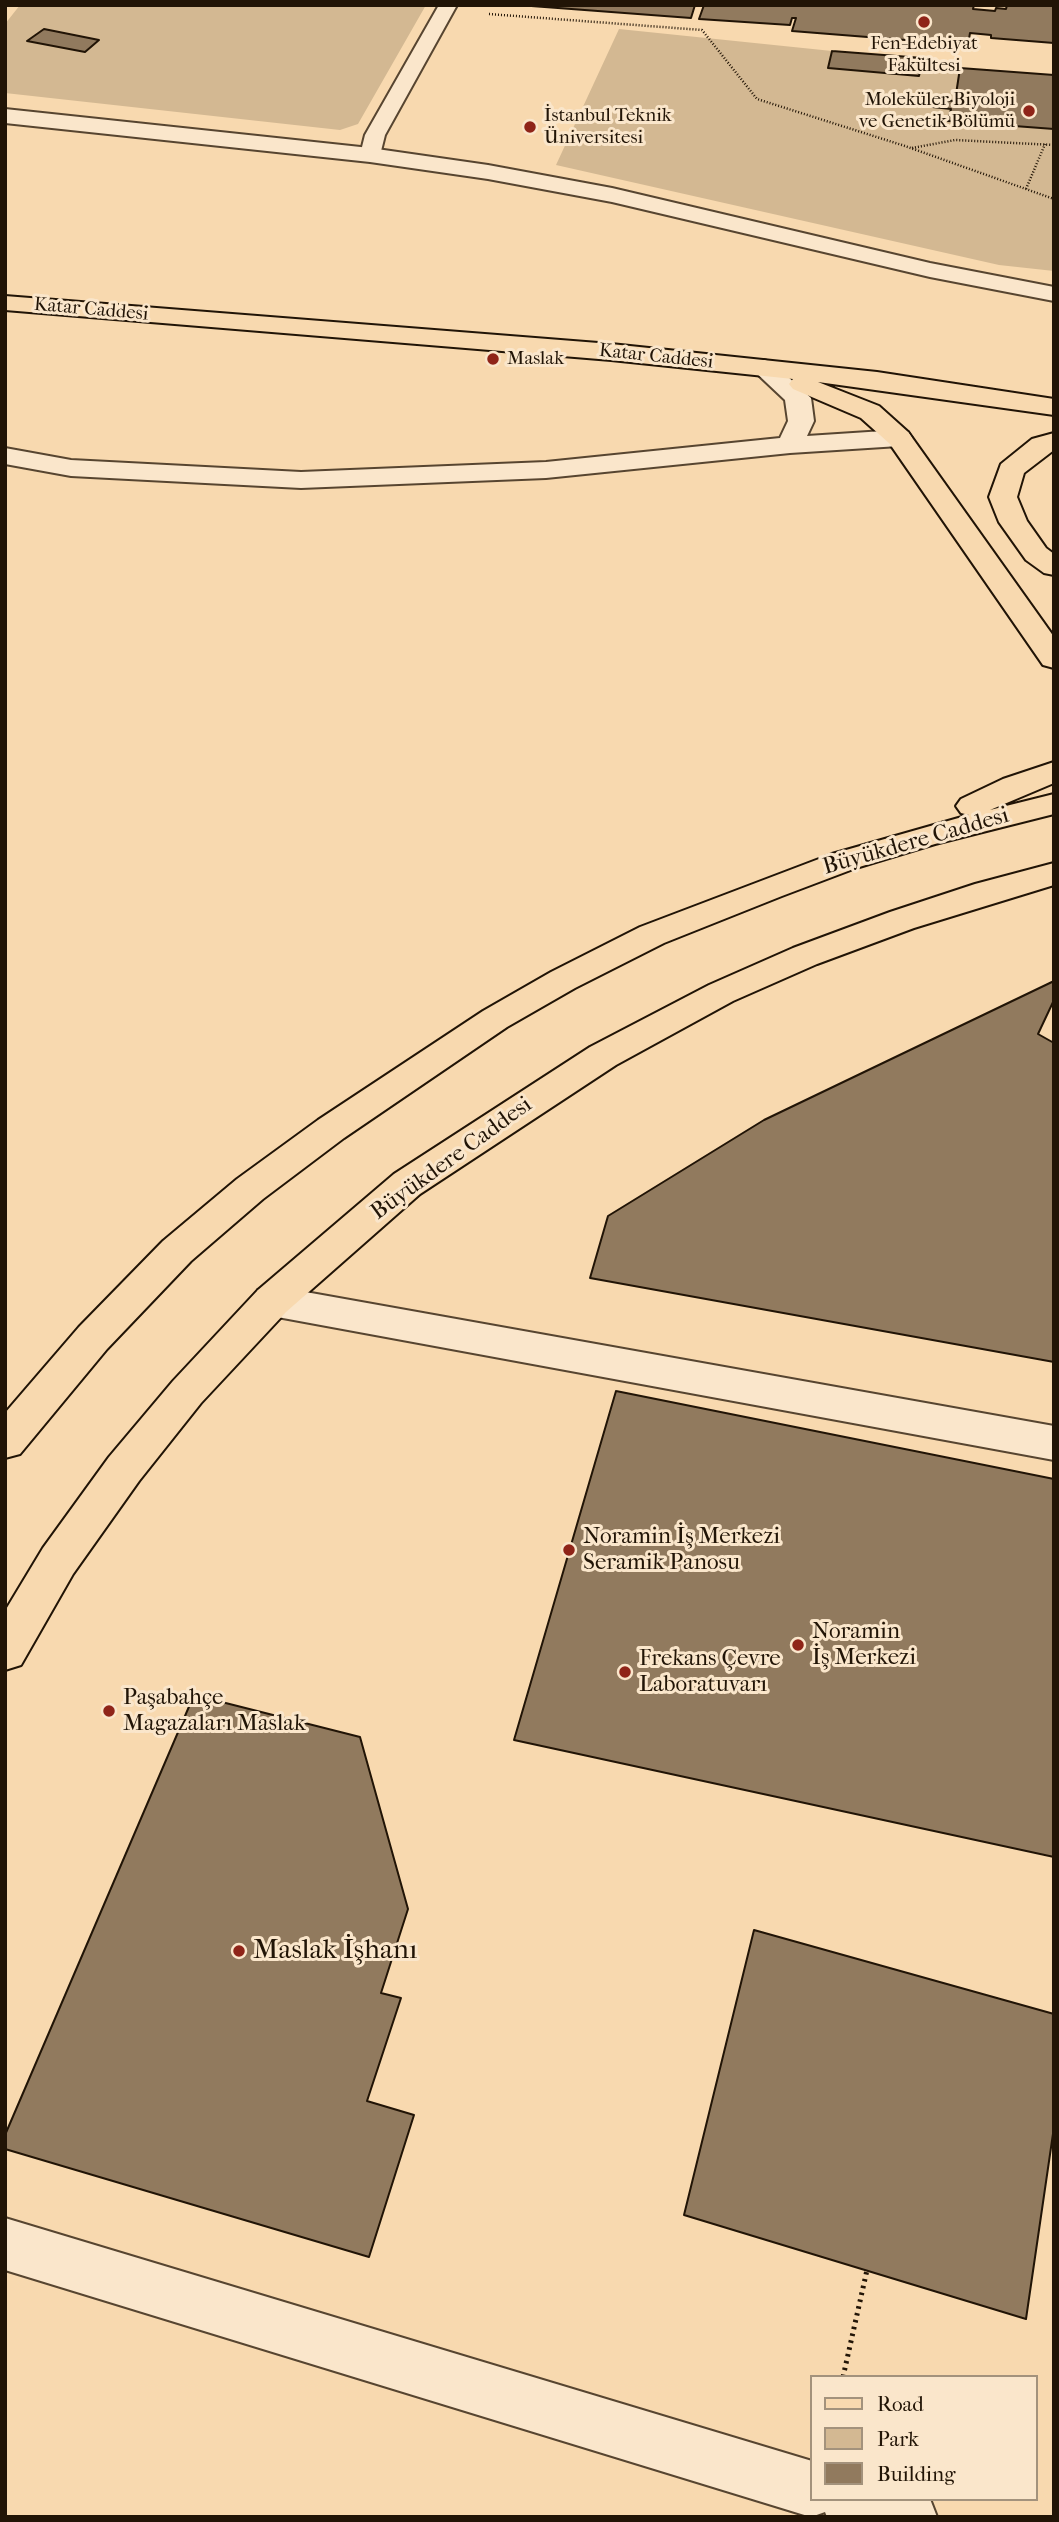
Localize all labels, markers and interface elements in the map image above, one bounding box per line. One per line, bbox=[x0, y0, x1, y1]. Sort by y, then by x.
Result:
marker: Fen-Edebiyat Fakültesi bbox=[916, 14, 932, 30]
place label: Fen-Edebiyat Fakültesi bbox=[870, 33, 978, 77]
place label: Moleküler Biyoloji ve Genetik Bölümü bbox=[859, 89, 1015, 133]
marker: Moleküler Biyoloji ve Genetik Bölümü bbox=[1021, 103, 1037, 119]
place label: İstanbul Teknik Üniversitesi bbox=[544, 105, 672, 149]
marker: İstanbul Teknik Üniversitesi bbox=[522, 119, 538, 135]
street label: Katar Caddesi bbox=[33, 294, 149, 326]
street label: Katar Caddesi bbox=[598, 340, 714, 374]
place label: Maslak bbox=[507, 348, 564, 370]
marker: Maslak bbox=[485, 351, 501, 367]
street label: Büyükdere Caddesi bbox=[820, 802, 1012, 882]
street label: Büyükdere Caddesi bbox=[366, 1091, 538, 1227]
place label: Noramin İş Merkezi Seramik Panosu bbox=[583, 1523, 780, 1577]
marker: Noramin İş Merkezi Seramik Panosu bbox=[561, 1542, 577, 1558]
place label: Noramin İş Merkezi bbox=[812, 1618, 916, 1672]
marker: Noramin İş Merkezi bbox=[790, 1637, 806, 1653]
place label: Frekans Çevre Laboratuvarı bbox=[639, 1645, 781, 1699]
marker: Frekans Çevre Laboratuvarı bbox=[617, 1664, 633, 1680]
place label: Paşabahçe Magazaları Maslak bbox=[123, 1684, 306, 1738]
marker: Paşabahçe Magazaları Maslak bbox=[101, 1703, 117, 1719]
place label: Maslak İşhanı bbox=[253, 1934, 417, 1968]
marker: Maslak İşhanı bbox=[231, 1943, 247, 1959]
legend bbox=[810, 2375, 1038, 2501]
text: Road bbox=[877, 2392, 924, 2416]
text: Park bbox=[877, 2427, 919, 2451]
text: Building bbox=[877, 2462, 955, 2486]

